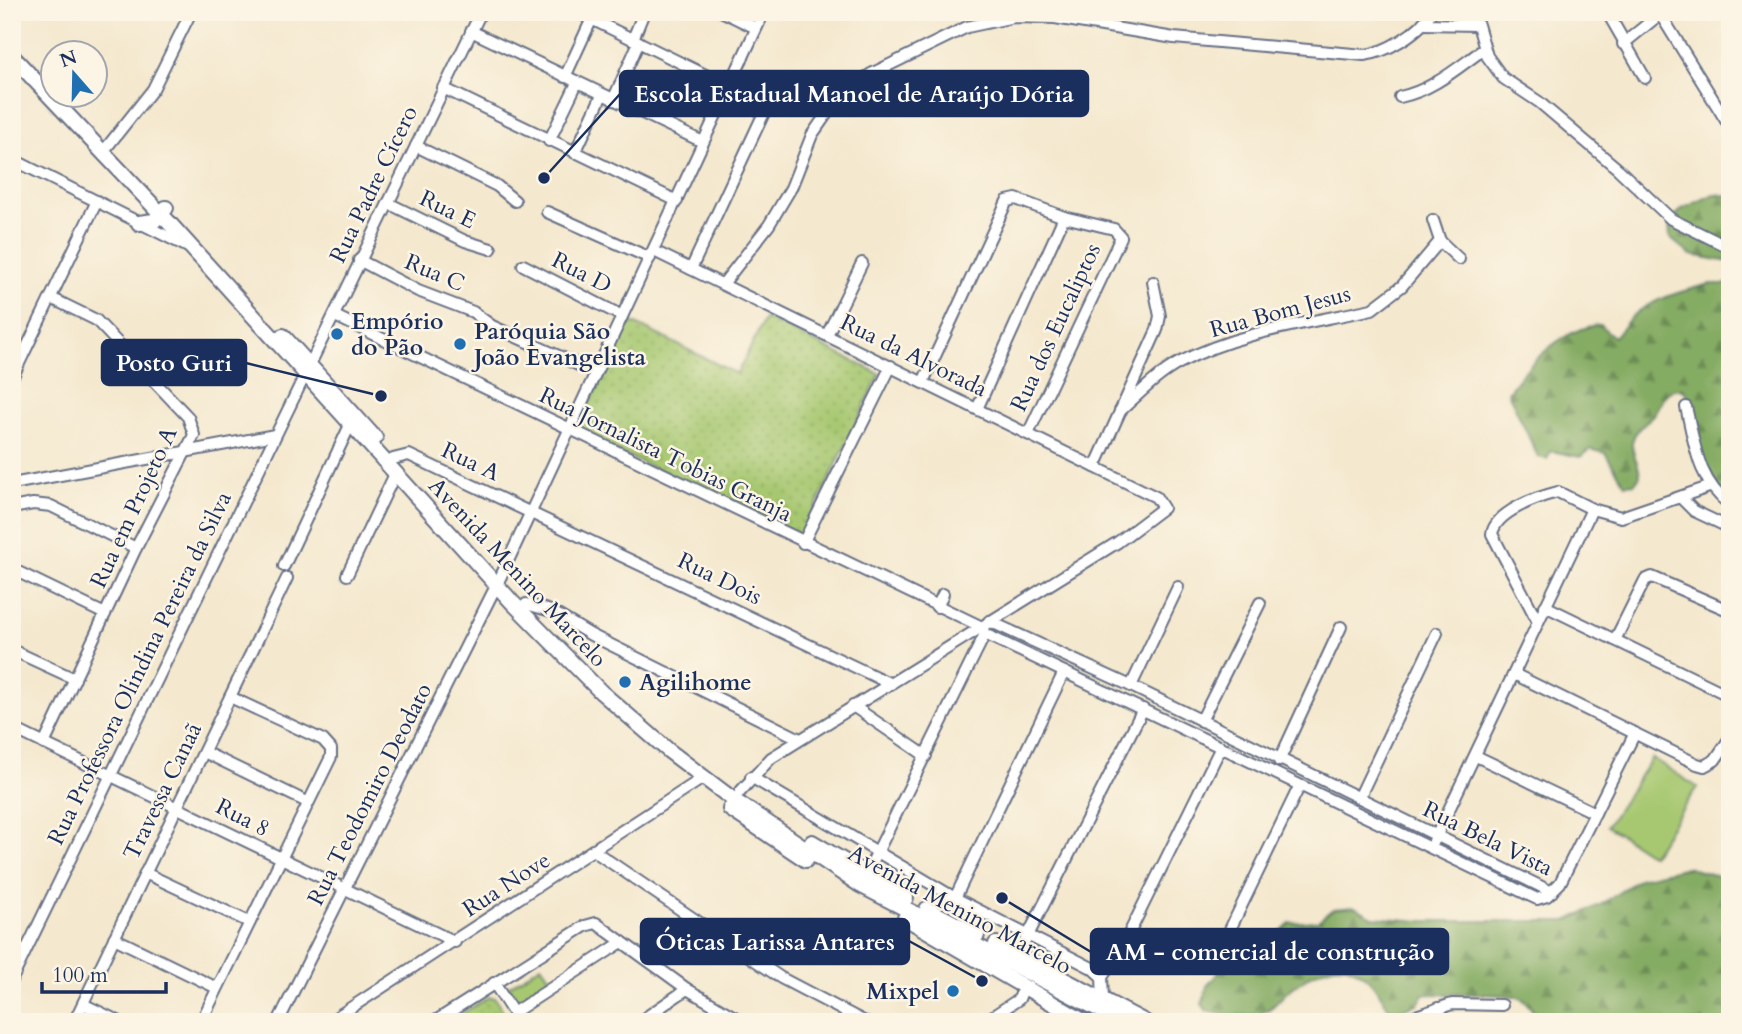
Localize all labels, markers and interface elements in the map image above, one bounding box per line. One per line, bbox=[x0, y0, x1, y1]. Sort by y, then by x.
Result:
north arrow bbox=[38, 38, 108, 108]
text: N bbox=[56, 44, 81, 74]
callout: Escola Estadual Manoel de Araújo Dória bbox=[620, 71, 1088, 116]
text: Escola Estadual Manoel de Araújo Dória bbox=[634, 78, 1074, 111]
street label: Rua Padre Cícero bbox=[322, 100, 425, 268]
street label: Rua E bbox=[415, 183, 481, 236]
street label: Rua dos Eucaliptos bbox=[1003, 238, 1108, 416]
street label: Rua D bbox=[547, 244, 617, 301]
street label: Rua C bbox=[400, 246, 470, 299]
street label: Rua Bom Jesus bbox=[1206, 278, 1354, 345]
place label: Empório do Pão bbox=[351, 306, 443, 363]
street label: Rua da Alvorada bbox=[835, 306, 992, 404]
place label: Paróquia São João Evangelista bbox=[471, 316, 647, 373]
marker: Empório do Pão bbox=[329, 326, 345, 342]
marker: Paróquia São João Evangelista bbox=[452, 336, 468, 352]
callout: Posto Guri bbox=[102, 340, 246, 385]
text: Posto Guri bbox=[116, 347, 232, 380]
street label: Rua Jornalista Tobias Granja bbox=[534, 380, 797, 529]
street label: Rua em Projeto A bbox=[83, 421, 185, 593]
street label: Rua A bbox=[437, 435, 506, 489]
street label: Avenida Menino Marcelo bbox=[421, 471, 614, 674]
street label: Rua Professora Olindina Pereira da Silva bbox=[40, 486, 239, 850]
street label: Rua Dois bbox=[673, 545, 767, 612]
place label: Agilihome bbox=[639, 667, 752, 698]
marker: Agilihome bbox=[617, 674, 633, 690]
street label: Rua Teodomiro Deodato bbox=[300, 678, 439, 911]
street label: Travessa Canaã bbox=[116, 717, 209, 865]
street label: Rua 8 bbox=[211, 791, 275, 844]
street label: Rua Bela Vista bbox=[1418, 794, 1558, 883]
street label: Avenida Menino Marcelo bbox=[843, 837, 1077, 982]
street label: Rua Nove bbox=[456, 845, 556, 924]
callout: Óticas Larissa Antares bbox=[641, 919, 909, 964]
text: Óticas Larissa Antares bbox=[655, 926, 895, 959]
callout: AM - comercial de construção bbox=[1091, 929, 1448, 974]
text: AM - comercial de construção bbox=[1106, 936, 1434, 969]
scale bar bbox=[42, 950, 166, 994]
text: 100 m bbox=[52, 961, 108, 990]
place label: Mixpel bbox=[866, 976, 939, 1007]
marker: Mixpel bbox=[945, 983, 961, 999]

